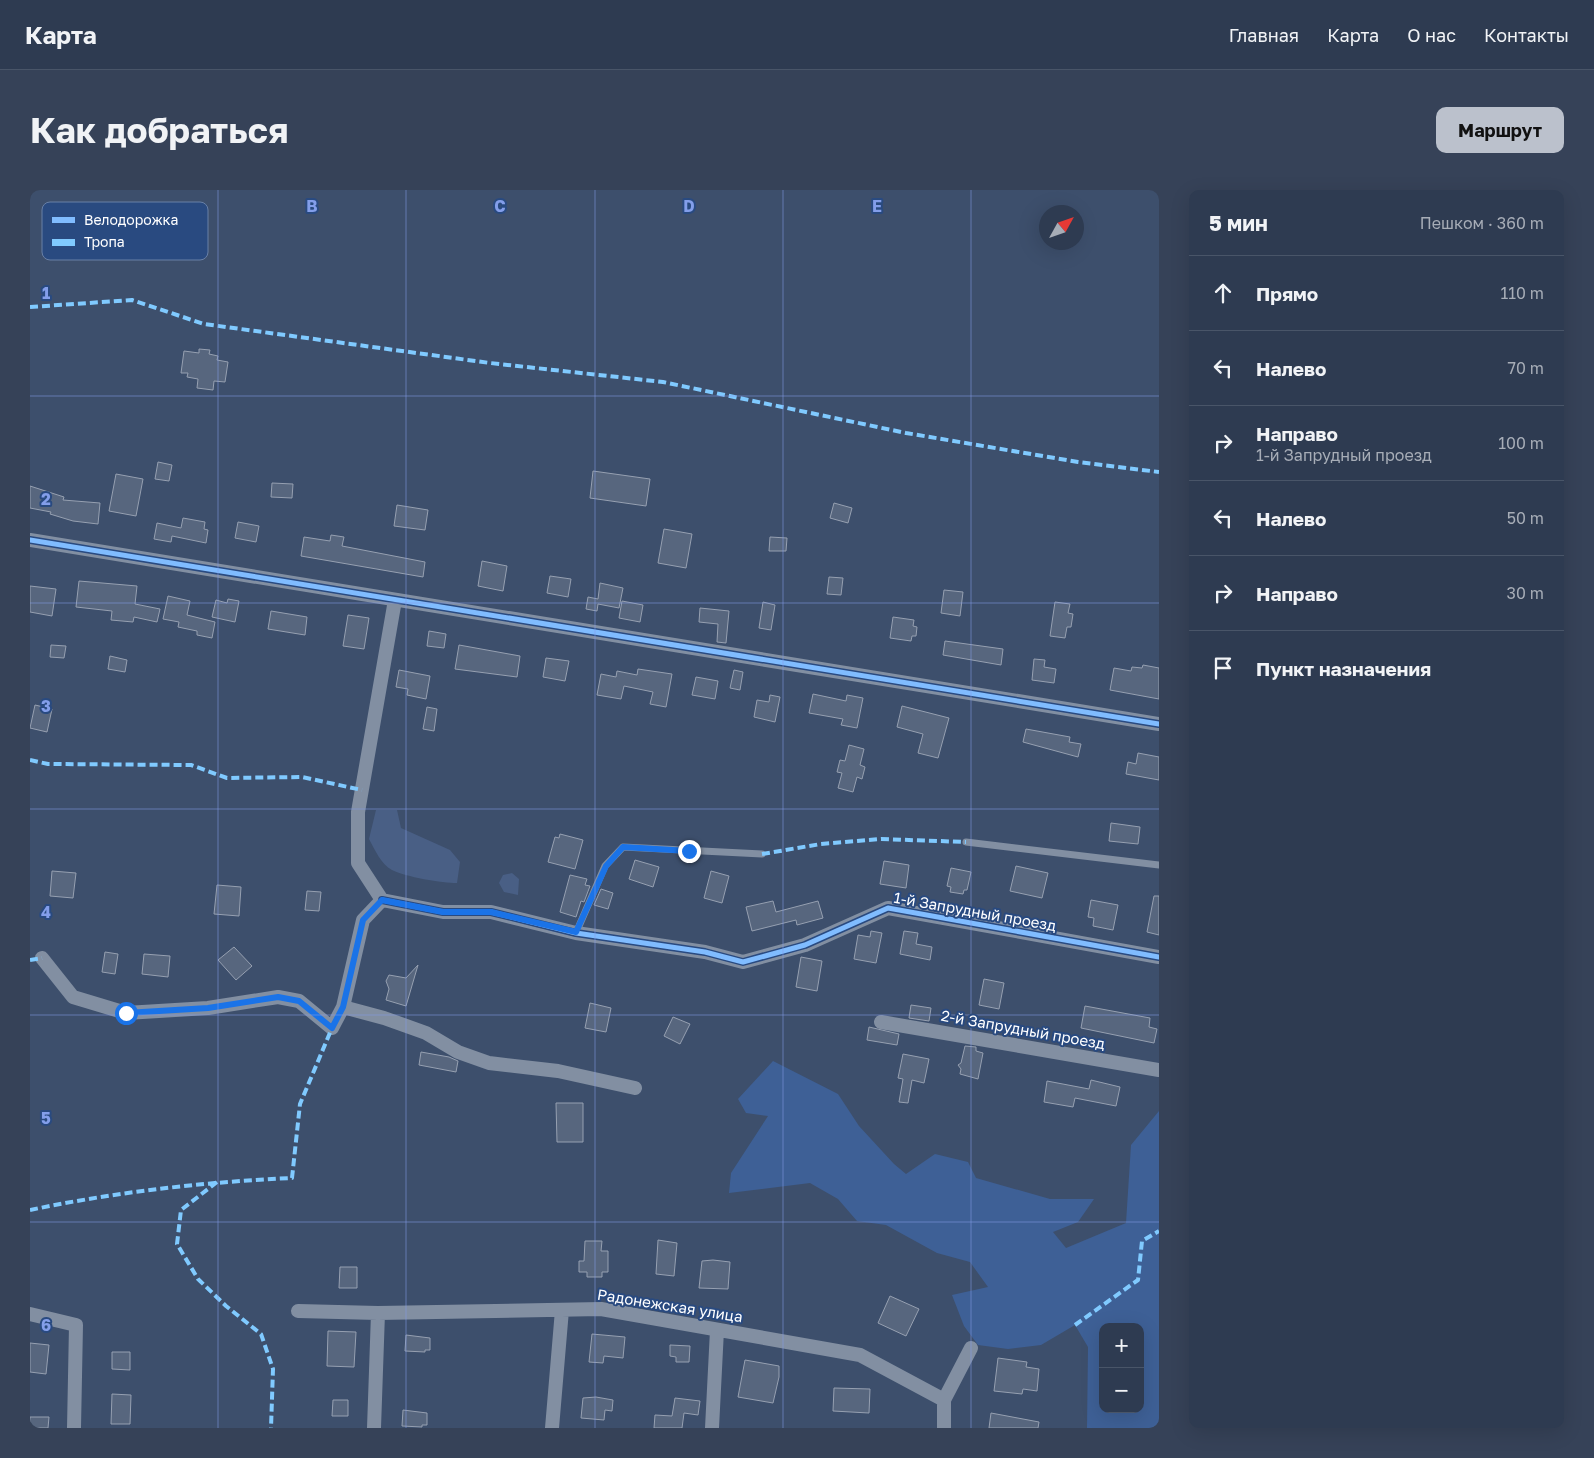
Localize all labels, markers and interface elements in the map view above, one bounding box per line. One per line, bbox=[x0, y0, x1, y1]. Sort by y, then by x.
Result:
text: Карта bbox=[25, 20, 97, 49]
text: Главная bbox=[1229, 24, 1299, 46]
text: Карта bbox=[1327, 24, 1379, 46]
text: О нас bbox=[1407, 24, 1456, 46]
text: Контакты bbox=[1484, 24, 1569, 46]
button: Маршрут bbox=[1436, 107, 1564, 153]
text: Как добраться bbox=[30, 109, 288, 151]
text: B bbox=[306, 196, 318, 216]
text: C bbox=[494, 196, 506, 216]
text: D bbox=[683, 196, 695, 216]
text: E bbox=[872, 196, 882, 216]
legend bbox=[42, 202, 208, 260]
north arrow bbox=[1039, 205, 1084, 250]
text: 5 мин bbox=[1209, 210, 1268, 236]
text: Велодорожка bbox=[84, 211, 178, 228]
text: Пешком · 360 m bbox=[1420, 213, 1544, 233]
text: Тропа bbox=[84, 233, 125, 250]
icon: ahead bbox=[1209, 279, 1237, 307]
text: Прямо bbox=[1256, 282, 1318, 305]
text: 1 bbox=[42, 283, 50, 303]
text: 110 m bbox=[1500, 283, 1544, 303]
icon: left bbox=[1209, 354, 1237, 382]
text: Налево bbox=[1256, 357, 1326, 380]
text: 70 m bbox=[1507, 358, 1544, 378]
text: Направо bbox=[1256, 422, 1338, 445]
icon: right bbox=[1209, 429, 1237, 457]
text: 100 m bbox=[1498, 433, 1544, 453]
text: 1-й Запрудный проезд bbox=[1256, 445, 1432, 465]
text: 2 bbox=[41, 489, 51, 509]
icon: left bbox=[1209, 504, 1237, 532]
text: Налево bbox=[1256, 507, 1326, 530]
text: 50 m bbox=[1507, 508, 1544, 528]
icon: right bbox=[1209, 579, 1237, 607]
text: Направо bbox=[1256, 582, 1338, 605]
text: 30 m bbox=[1507, 583, 1544, 603]
icon: arrive bbox=[1209, 654, 1237, 682]
text: Пункт назначения bbox=[1256, 657, 1431, 680]
text: 3 bbox=[41, 696, 51, 716]
route end bbox=[678, 840, 701, 863]
street label: 1-й Запрудный проезд bbox=[892, 888, 1058, 934]
text: 4 bbox=[41, 902, 51, 922]
route start bbox=[115, 1002, 138, 1025]
street label: 2-й Запрудный проезд bbox=[940, 1006, 1107, 1052]
text: 5 bbox=[41, 1108, 51, 1128]
street label: Радонежская улица bbox=[596, 1285, 744, 1325]
text: 6 bbox=[41, 1315, 51, 1335]
map controls bbox=[1099, 1323, 1144, 1413]
button: + bbox=[1099, 1323, 1144, 1368]
button: − bbox=[1099, 1368, 1144, 1413]

